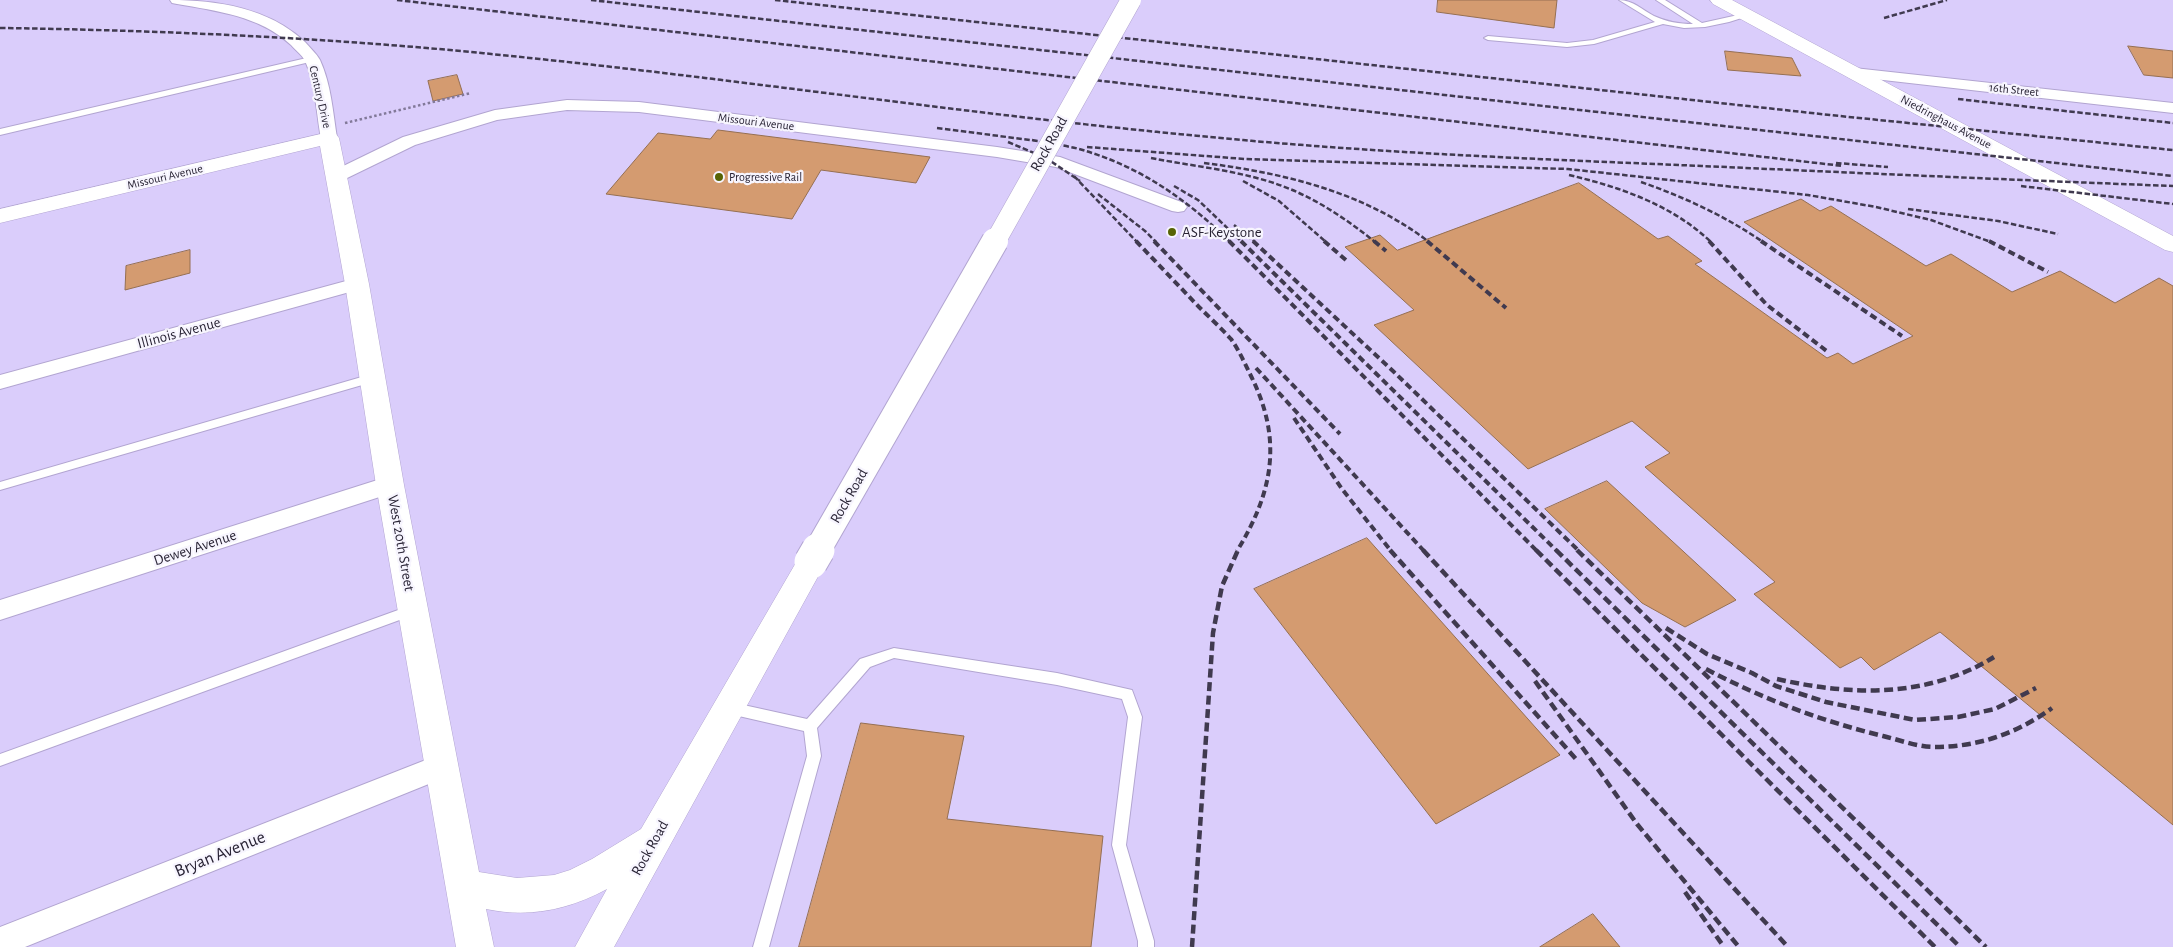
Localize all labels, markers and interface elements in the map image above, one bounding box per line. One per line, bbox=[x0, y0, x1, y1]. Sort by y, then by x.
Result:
street label: Century Drive bbox=[306, 64, 334, 130]
street label: 16th Street bbox=[1988, 80, 2040, 100]
street label: Niedringhaus Avenue bbox=[1898, 92, 1994, 152]
street label: Missouri Avenue bbox=[717, 110, 795, 134]
street label: Rock Road bbox=[1027, 113, 1071, 175]
street label: Missouri Avenue bbox=[126, 161, 204, 193]
place label: Progressive Rail bbox=[729, 170, 802, 184]
marker: Progressive Rail bbox=[713, 171, 725, 183]
place label: ASF-Keystone bbox=[1182, 223, 1262, 241]
marker: ASF-Keystone bbox=[1166, 226, 1178, 238]
street label: Illinois Avenue bbox=[135, 313, 223, 353]
street label: Rock Road bbox=[826, 465, 872, 527]
street label: West 20th Street bbox=[384, 493, 418, 593]
street label: Dewey Avenue bbox=[151, 526, 239, 570]
street label: Rock Road bbox=[628, 817, 672, 879]
street label: Bryan Avenue bbox=[172, 826, 268, 882]

